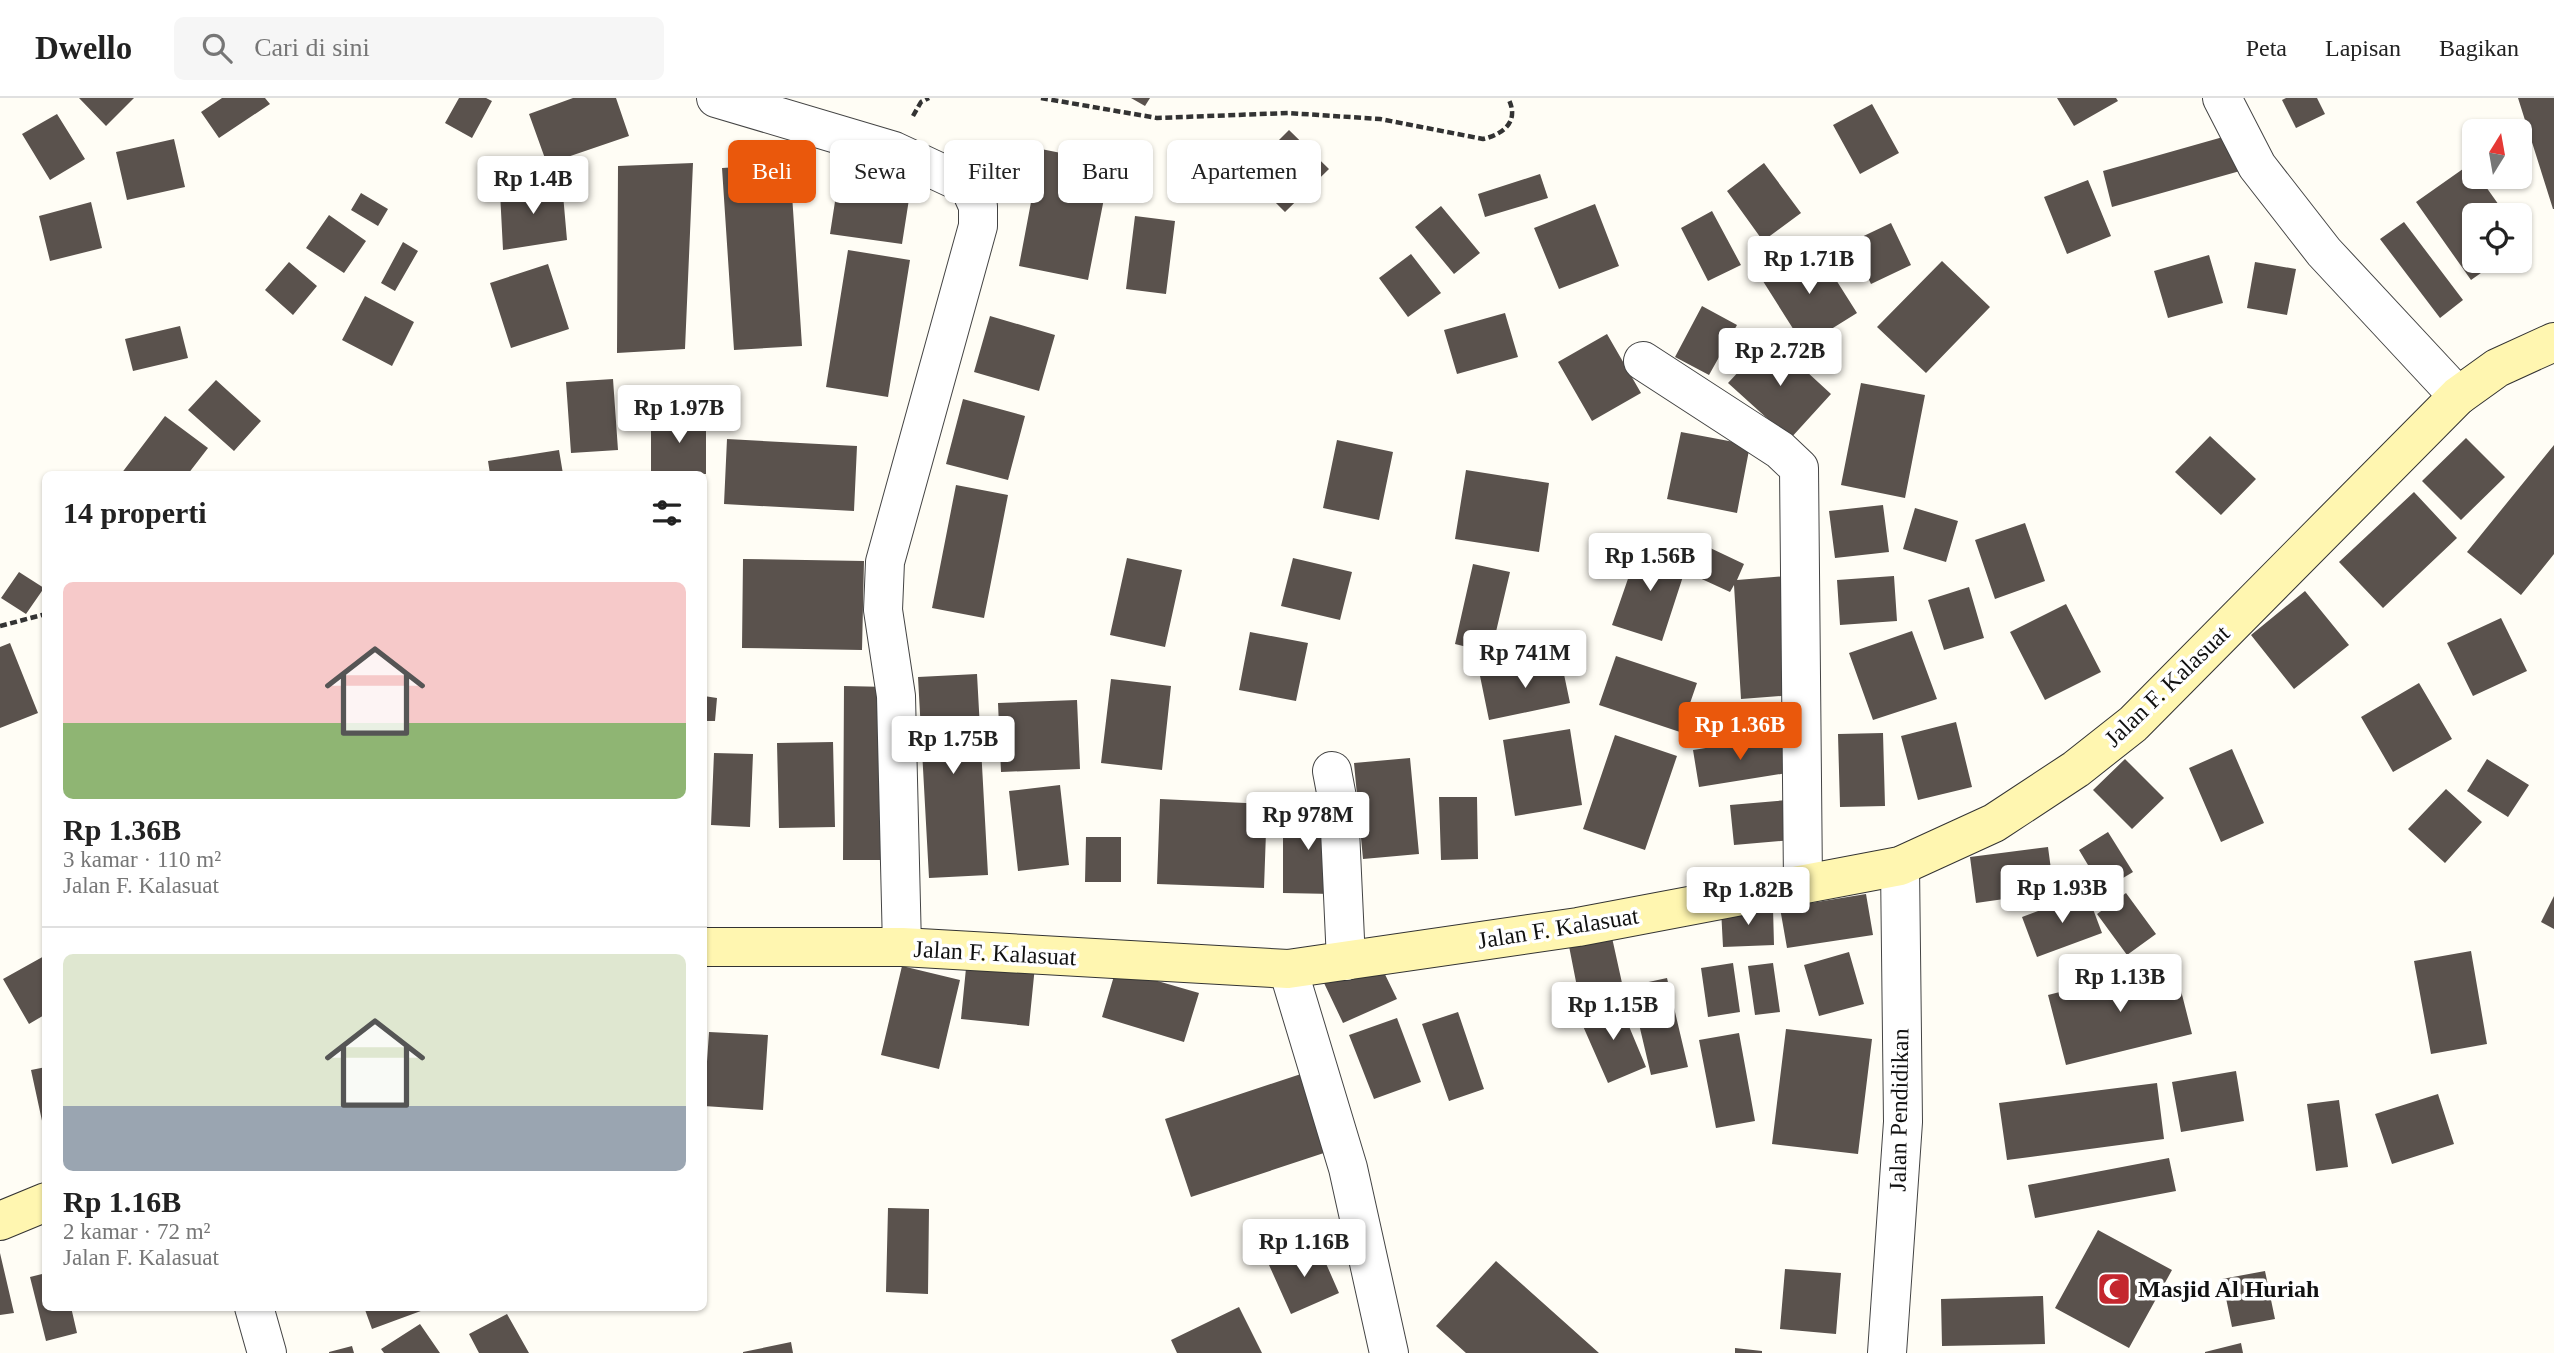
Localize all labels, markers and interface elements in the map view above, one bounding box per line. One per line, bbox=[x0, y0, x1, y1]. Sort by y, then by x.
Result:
search box bbox=[174, 17, 664, 80]
icon: search bbox=[198, 29, 236, 67]
text: Dwello bbox=[35, 30, 132, 66]
text: Cari di sini bbox=[254, 33, 370, 62]
text: Peta bbox=[2246, 35, 2287, 61]
text: Lapisan bbox=[2325, 35, 2401, 61]
text: Bagikan bbox=[2439, 35, 2519, 61]
north arrow bbox=[2462, 119, 2532, 189]
map controls bbox=[2462, 119, 2532, 273]
chip: Beli bbox=[728, 140, 816, 203]
chip: Sewa bbox=[830, 140, 930, 203]
chip: Filter bbox=[944, 140, 1044, 203]
chip: Baru bbox=[1058, 140, 1153, 203]
chip: Apartemen bbox=[1167, 140, 1321, 203]
pin: Rp 1.4B bbox=[468, 156, 598, 216]
text: Rp 1.4B bbox=[493, 166, 573, 191]
button: locate bbox=[2462, 203, 2532, 273]
pin: Rp 1.71B bbox=[1737, 236, 1881, 296]
text: Rp 1.71B bbox=[1764, 246, 1854, 271]
pin: Rp 2.72B bbox=[1708, 328, 1852, 388]
text: Rp 2.72B bbox=[1735, 338, 1825, 363]
pin: Rp 1.97B bbox=[607, 386, 751, 445]
text: Rp 1.97B bbox=[634, 395, 724, 420]
icon: filters bbox=[648, 494, 686, 532]
text: 14 properti bbox=[63, 496, 207, 529]
pin: Rp 1.56B bbox=[1578, 533, 1722, 593]
text: Rp 1.56B bbox=[1605, 543, 1695, 568]
street label: Jalan F. Kalasuat bbox=[2099, 620, 2235, 752]
icon: home bbox=[312, 628, 438, 754]
pin: Rp 741M bbox=[1460, 630, 1590, 690]
text: Rp 741M bbox=[1479, 640, 1571, 665]
pin: Rp 1.36B bbox=[1668, 702, 1812, 762]
text: Rp 1.36B bbox=[1695, 712, 1785, 737]
pin: Rp 1.75B bbox=[881, 716, 1025, 776]
text: Rp 1.75B bbox=[908, 726, 998, 751]
pin: Rp 978M bbox=[1243, 792, 1373, 852]
text: Rp 978M bbox=[1262, 802, 1354, 827]
text: Rp 1.36B bbox=[63, 813, 181, 846]
text: 3 kamar · 110 m² bbox=[63, 847, 221, 872]
pin: Rp 1.93B bbox=[1990, 866, 2134, 925]
pin: Rp 1.82B bbox=[1676, 868, 1820, 927]
text: Jalan F. Kalasuat bbox=[63, 873, 219, 898]
text: Rp 1.93B bbox=[2017, 875, 2107, 900]
text: Rp 1.82B bbox=[1703, 877, 1793, 902]
street label: Jalan F. Kalasuat bbox=[1476, 902, 1641, 954]
street label: Jalan F. Kalasuat bbox=[913, 936, 1077, 970]
pin: Rp 1.13B bbox=[2048, 954, 2192, 1014]
text: Rp 1.13B bbox=[2075, 964, 2165, 989]
pin: Rp 1.15B bbox=[1541, 982, 1685, 1042]
text: Rp 1.15B bbox=[1568, 992, 1658, 1017]
icon: home bbox=[312, 1000, 438, 1126]
street label: Jalan Pendidikan bbox=[1885, 1028, 1913, 1192]
text: Rp 1.16B bbox=[63, 1185, 181, 1218]
text: 2 kamar · 72 m² bbox=[63, 1219, 210, 1244]
pin: Rp 1.16B bbox=[1232, 1220, 1376, 1279]
text: Rp 1.16B bbox=[1259, 1229, 1349, 1254]
text: Jalan F. Kalasuat bbox=[63, 1245, 219, 1270]
mosque icon: Masjid Al Huriah bbox=[2095, 1270, 2133, 1308]
place label: Masjid Al Huriah bbox=[2138, 1276, 2319, 1302]

